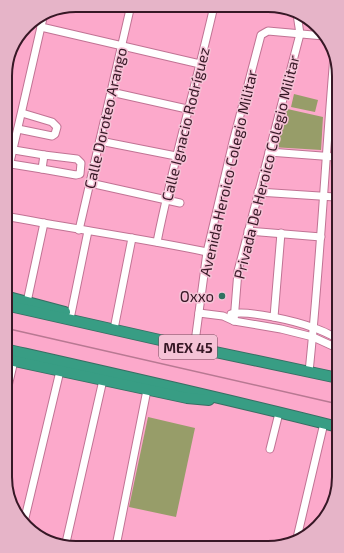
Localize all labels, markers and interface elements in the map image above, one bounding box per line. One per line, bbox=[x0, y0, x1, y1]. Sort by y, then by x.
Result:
street label: Calle Ignacio Rodríguez bbox=[157, 45, 213, 203]
street label: Calle Doroteo Arango bbox=[80, 46, 130, 190]
street label: Privada De Heroico Colegio Militar bbox=[229, 53, 303, 281]
street label: Avenida Heroico Colegio Militar bbox=[195, 68, 261, 278]
place label: Oxxo bbox=[180, 287, 214, 305]
marker: Oxxo bbox=[217, 291, 227, 301]
road number: MEX 45 bbox=[159, 335, 217, 359]

